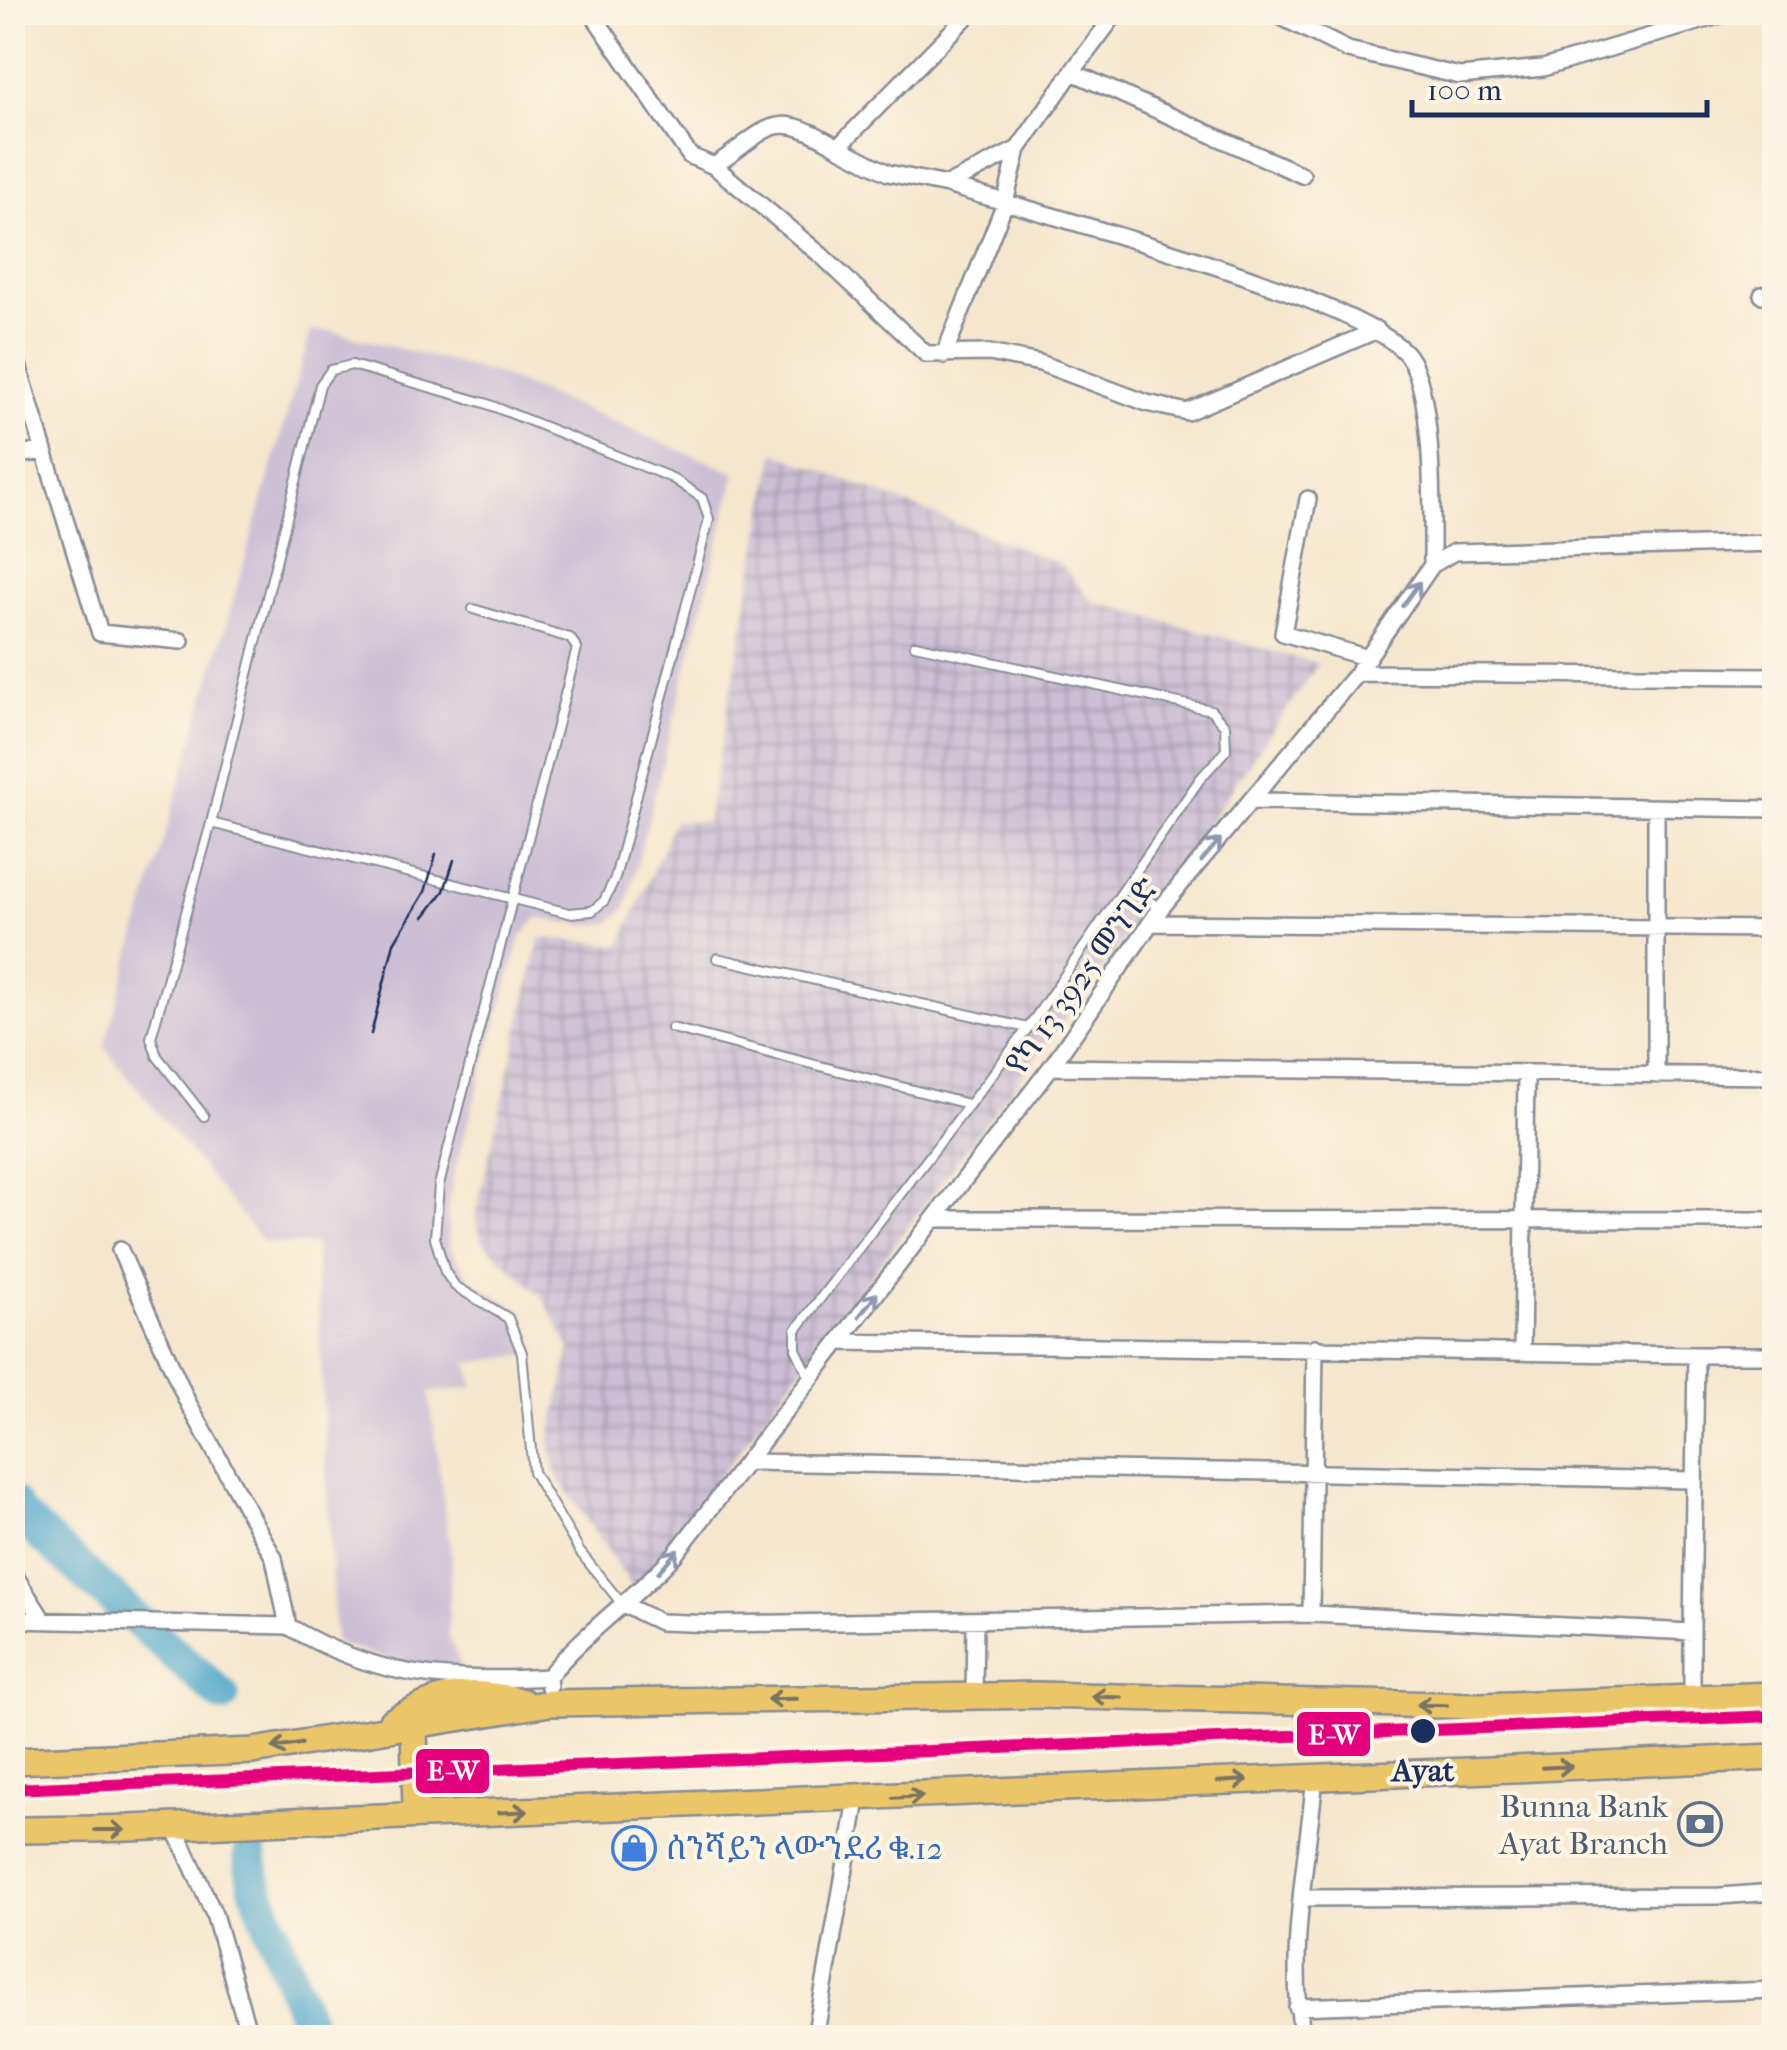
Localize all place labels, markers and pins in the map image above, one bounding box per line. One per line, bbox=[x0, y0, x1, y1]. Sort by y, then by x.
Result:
marker: Ayat bbox=[1408, 1716, 1438, 1746]
place label: Ayat bbox=[1390, 1752, 1455, 1789]
place label: Bunna Bank Ayat Branch bbox=[1497, 1788, 1669, 1862]
bank icon: Bunna Bank Ayat Branch bbox=[1677, 1801, 1723, 1847]
shop icon: ሰንሻይን ላውንደሪ ቁ.12 bbox=[611, 1825, 657, 1871]
place label: ሰንሻይን ላውንደሪ ቁ.12 bbox=[666, 1830, 943, 1867]

